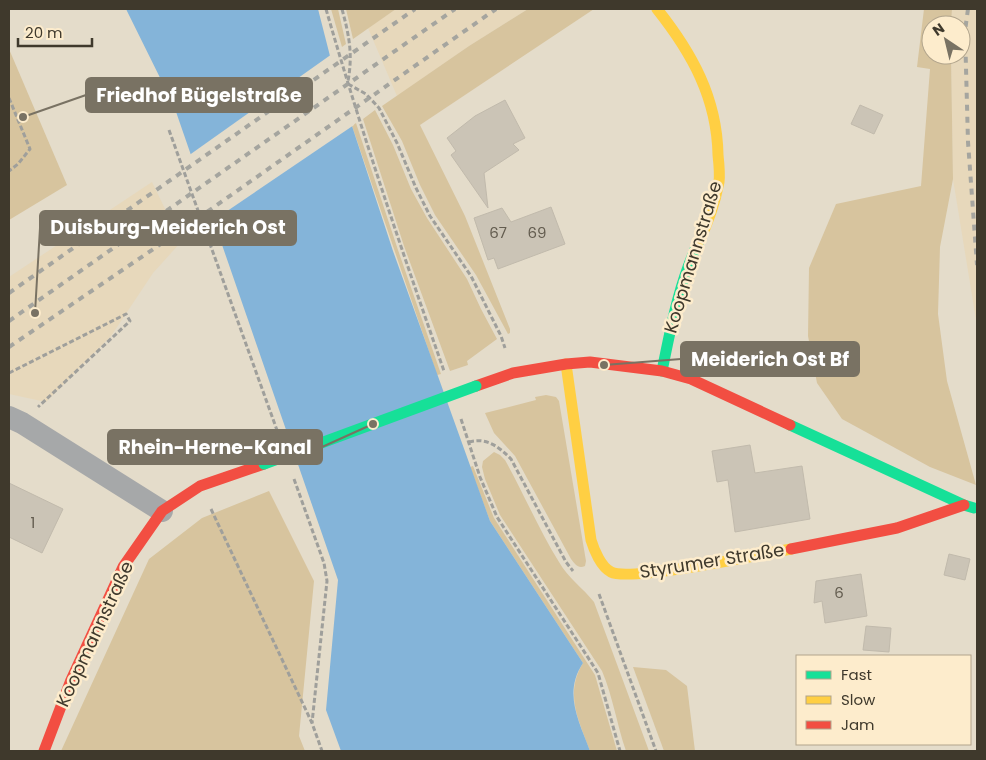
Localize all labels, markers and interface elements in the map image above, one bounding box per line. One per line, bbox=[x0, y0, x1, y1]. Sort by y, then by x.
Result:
scale bar bbox=[18, 15, 91, 47]
north arrow bbox=[921, 15, 971, 65]
text: N bbox=[928, 18, 949, 41]
text: 20 m bbox=[25, 22, 63, 43]
callout: Friedhof Bügelstraße bbox=[86, 78, 312, 112]
text: Friedhof Bügelstraße bbox=[96, 82, 302, 109]
street label: Koopmannstraße bbox=[657, 178, 728, 336]
callout: Duisburg-Meiderich Ost bbox=[40, 211, 296, 245]
text: Duisburg-Meiderich Ost bbox=[50, 214, 286, 241]
house number: 67 bbox=[489, 222, 507, 243]
house number: 69 bbox=[528, 222, 546, 243]
callout: Meiderich Ost Bf bbox=[681, 342, 859, 376]
text: Meiderich Ost Bf bbox=[691, 346, 849, 373]
callout: Rhein-Herne-Kanal bbox=[108, 430, 322, 464]
text: Rhein-Herne-Kanal bbox=[118, 434, 312, 461]
house number: 1 bbox=[31, 512, 35, 533]
street label: Styrumer Straße bbox=[638, 537, 786, 584]
street label: Koopmannstraße bbox=[50, 557, 139, 711]
house number: 6 bbox=[834, 582, 844, 603]
legend bbox=[796, 655, 971, 745]
text: Fast bbox=[841, 664, 872, 685]
text: Slow bbox=[841, 689, 876, 710]
text: Jam bbox=[841, 714, 875, 735]

